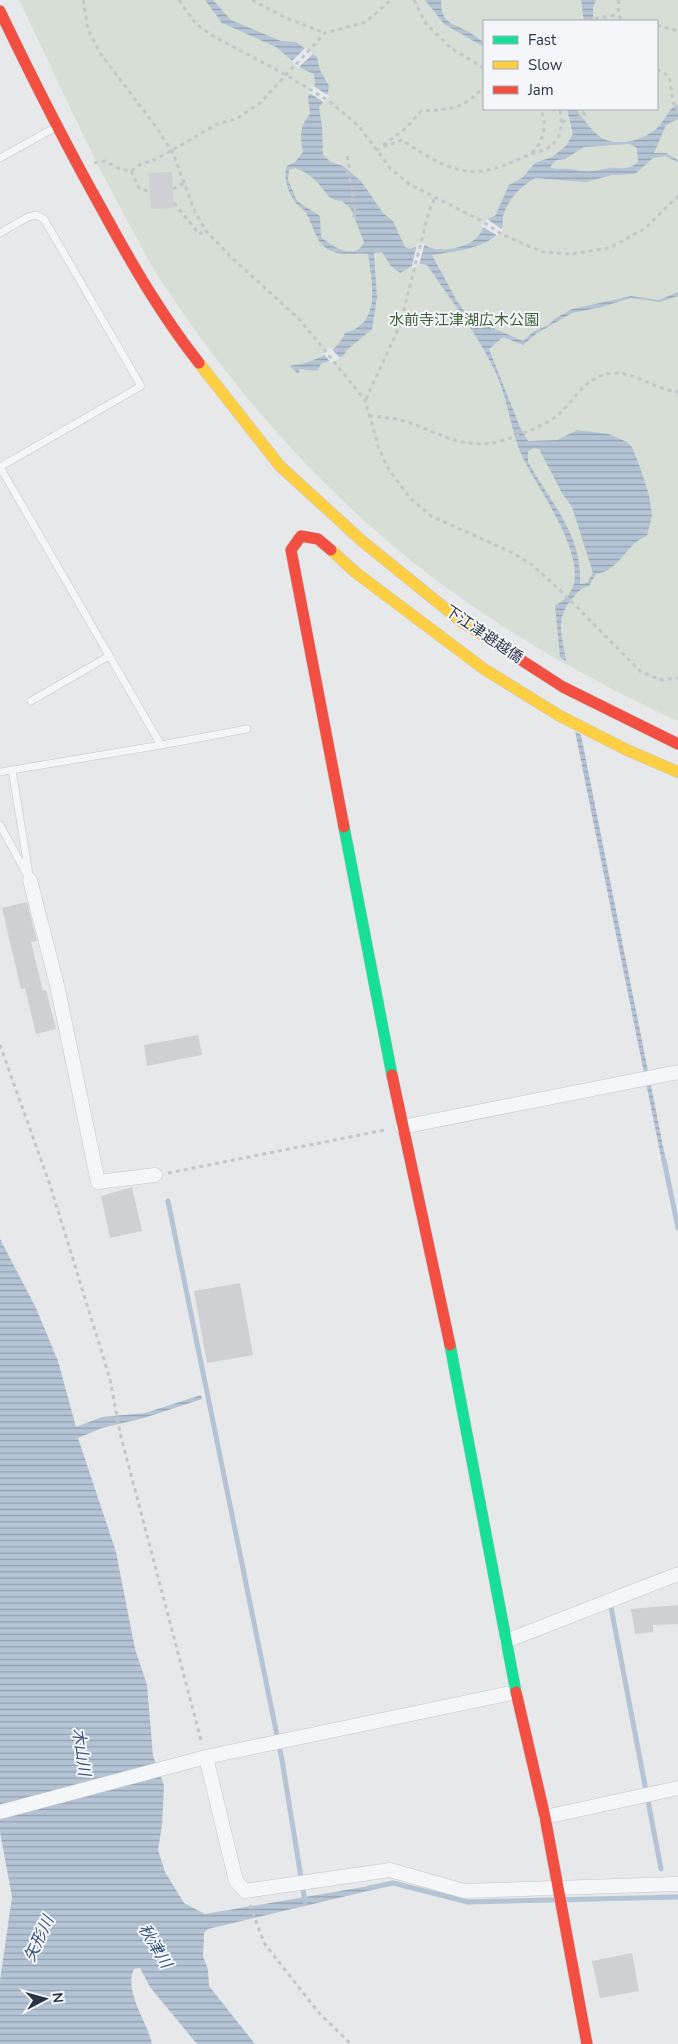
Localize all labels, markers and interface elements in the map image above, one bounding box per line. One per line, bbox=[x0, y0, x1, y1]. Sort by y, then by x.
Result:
legend bbox=[483, 20, 658, 110]
text: Fast bbox=[528, 30, 557, 50]
text: Slow bbox=[528, 55, 563, 75]
text: Jam bbox=[527, 80, 554, 100]
park label: 水前寺江津湖広木公園 bbox=[389, 310, 539, 330]
street label: 下江津避越僑 bbox=[441, 601, 527, 667]
water label: 木山川 bbox=[67, 1727, 96, 1779]
water label: 矢形川 bbox=[19, 1911, 60, 1965]
water label: 秋津川 bbox=[133, 1920, 178, 1974]
north arrow bbox=[20, 1974, 70, 2024]
text: N bbox=[47, 1991, 67, 2004]

